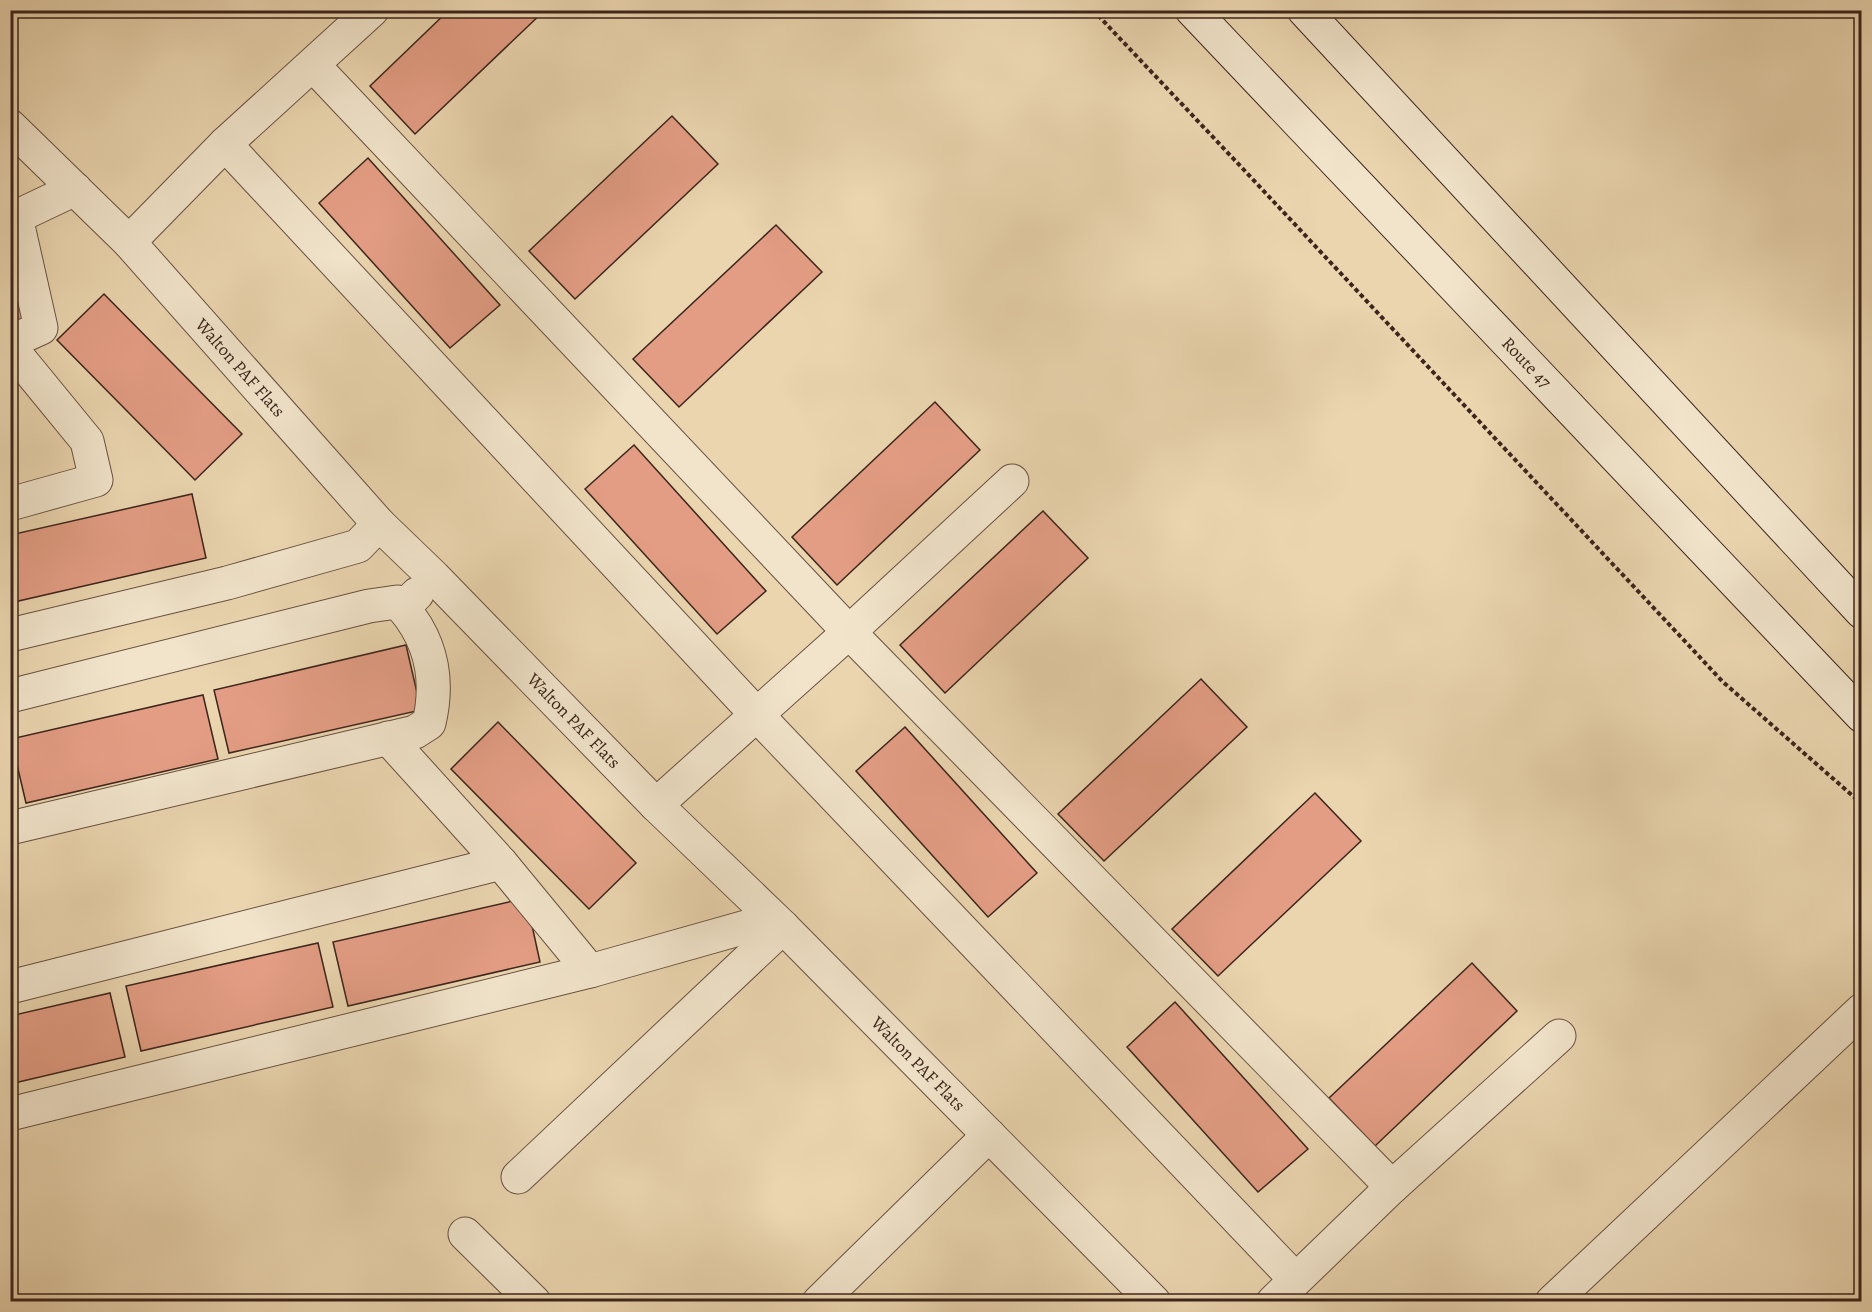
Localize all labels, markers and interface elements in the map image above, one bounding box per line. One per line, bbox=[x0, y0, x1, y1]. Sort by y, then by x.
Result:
street label: Walton PAF Flats bbox=[189, 312, 291, 422]
street label: Route 47 bbox=[1496, 332, 1557, 394]
street label: Walton PAF Flats bbox=[521, 667, 626, 774]
street label: Walton PAF Flats bbox=[865, 1010, 971, 1116]

